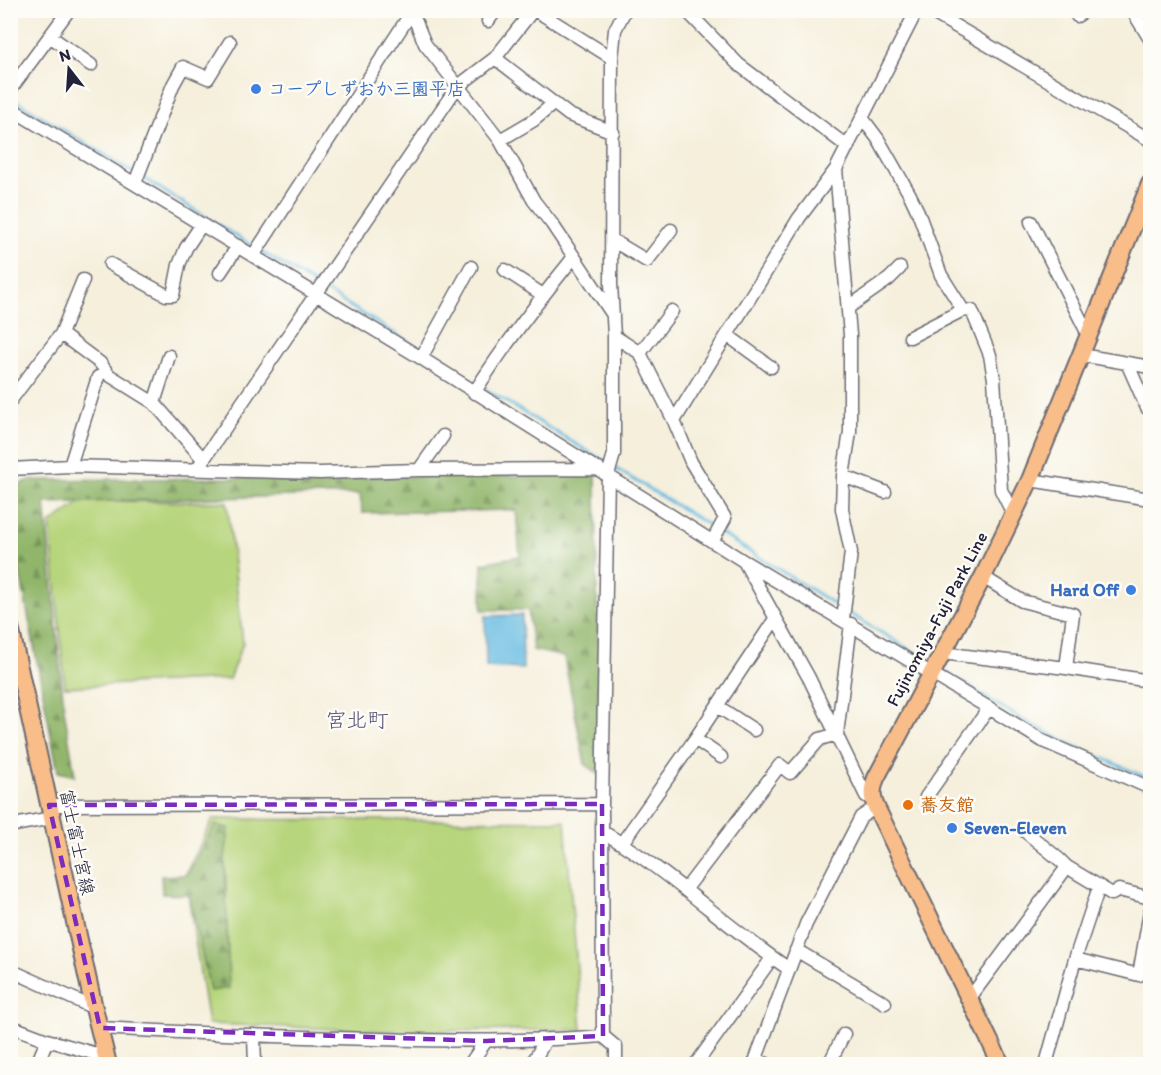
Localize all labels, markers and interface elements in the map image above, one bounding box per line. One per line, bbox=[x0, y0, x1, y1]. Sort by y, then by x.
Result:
north arrow bbox=[39, 39, 99, 99]
text: N bbox=[57, 44, 73, 66]
place label: コープしずおか三園平店 bbox=[268, 78, 465, 100]
marker: コープしずおか三園平店 bbox=[249, 82, 263, 96]
street label: Fujinomiya-Fuji Park Line bbox=[882, 528, 992, 710]
place label: Hard Off bbox=[1050, 579, 1120, 601]
marker: Hard Off bbox=[1124, 583, 1138, 597]
district label: 宮北町 bbox=[326, 707, 389, 732]
street label: 富士富士宮線 bbox=[55, 787, 99, 897]
place label: 蕎友館 bbox=[920, 794, 974, 816]
marker: 蕎友館 bbox=[901, 798, 915, 812]
place label: Seven-Eleven bbox=[964, 817, 1067, 839]
marker: Seven-Eleven bbox=[945, 821, 959, 835]

